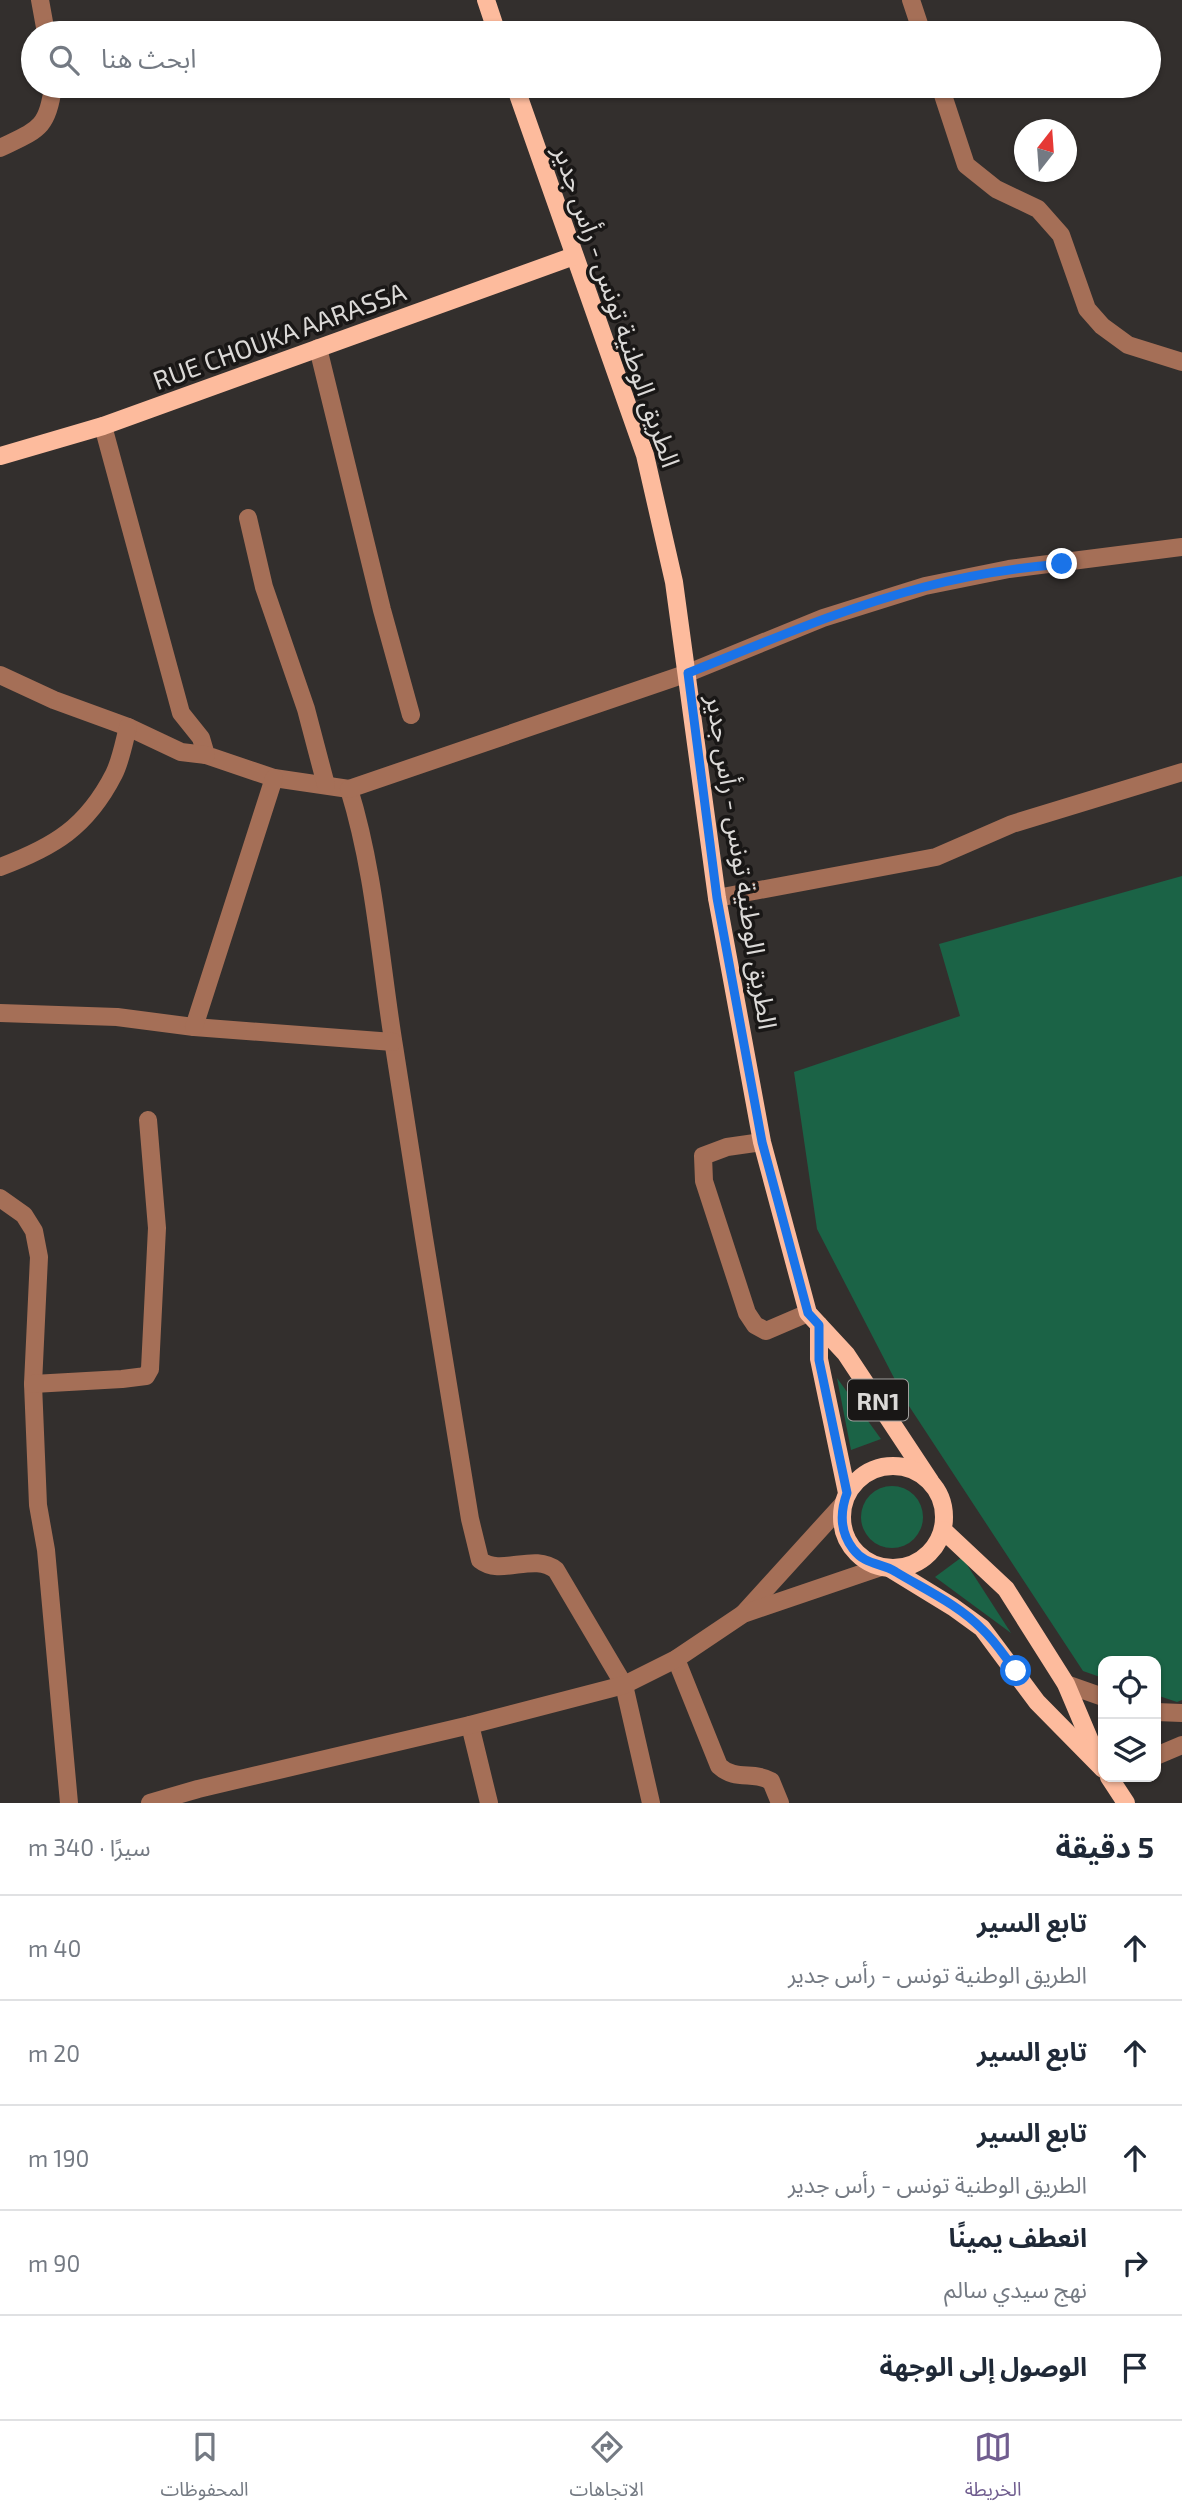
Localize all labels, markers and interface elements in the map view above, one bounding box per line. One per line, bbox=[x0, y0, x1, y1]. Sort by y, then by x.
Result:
search box bbox=[21, 21, 1161, 98]
icon: search bbox=[45, 41, 83, 79]
text: ابحث هنا bbox=[101, 42, 196, 73]
north arrow bbox=[1014, 119, 1077, 182]
street label: الطريق الوطنية تونس - رأس جدير bbox=[546, 140, 688, 472]
street label: RUE CHOUKA AARASSA bbox=[148, 275, 410, 395]
route end bbox=[1046, 548, 1077, 579]
street label: الطريق الوطنية تونس - رأس جدير bbox=[699, 692, 785, 1032]
road number: RN1 bbox=[848, 1380, 908, 1420]
route start bbox=[1000, 1655, 1031, 1686]
map controls bbox=[1098, 1656, 1161, 1782]
button: locate bbox=[1098, 1656, 1161, 1719]
button: layers bbox=[1098, 1719, 1161, 1782]
text: 5 دقيقة bbox=[1055, 1828, 1154, 1864]
text: سيرًا · 340 m bbox=[28, 1833, 150, 1861]
text: تابع السير bbox=[977, 1906, 1087, 1937]
icon: ahead bbox=[1116, 1929, 1154, 1967]
text: 40 m bbox=[28, 1934, 81, 1962]
text: الطريق الوطنية تونس - رأس جدير bbox=[788, 1960, 1087, 1988]
icon: ahead bbox=[1116, 2034, 1154, 2072]
text: تابع السير bbox=[977, 2035, 1087, 2066]
text: 20 m bbox=[28, 2039, 80, 2067]
text: تابع السير bbox=[977, 2116, 1087, 2147]
icon: ahead bbox=[1116, 2139, 1154, 2177]
text: 190 m bbox=[28, 2144, 89, 2172]
text: الطريق الوطنية تونس - رأس جدير bbox=[788, 2170, 1087, 2198]
text: انعطف يمينًا bbox=[948, 2221, 1087, 2252]
icon: right bbox=[1116, 2244, 1154, 2282]
text: 90 m bbox=[28, 2249, 80, 2277]
text: نهج سيدي سالم bbox=[944, 2275, 1087, 2303]
icon: arrive bbox=[1116, 2349, 1154, 2387]
text: الوصول إلى الوجهة bbox=[879, 2350, 1087, 2381]
tab: المحفوظات bbox=[160, 2428, 249, 2510]
tab: الاتجاهات bbox=[570, 2428, 644, 2510]
tab: الخريطة bbox=[965, 2428, 1022, 2510]

